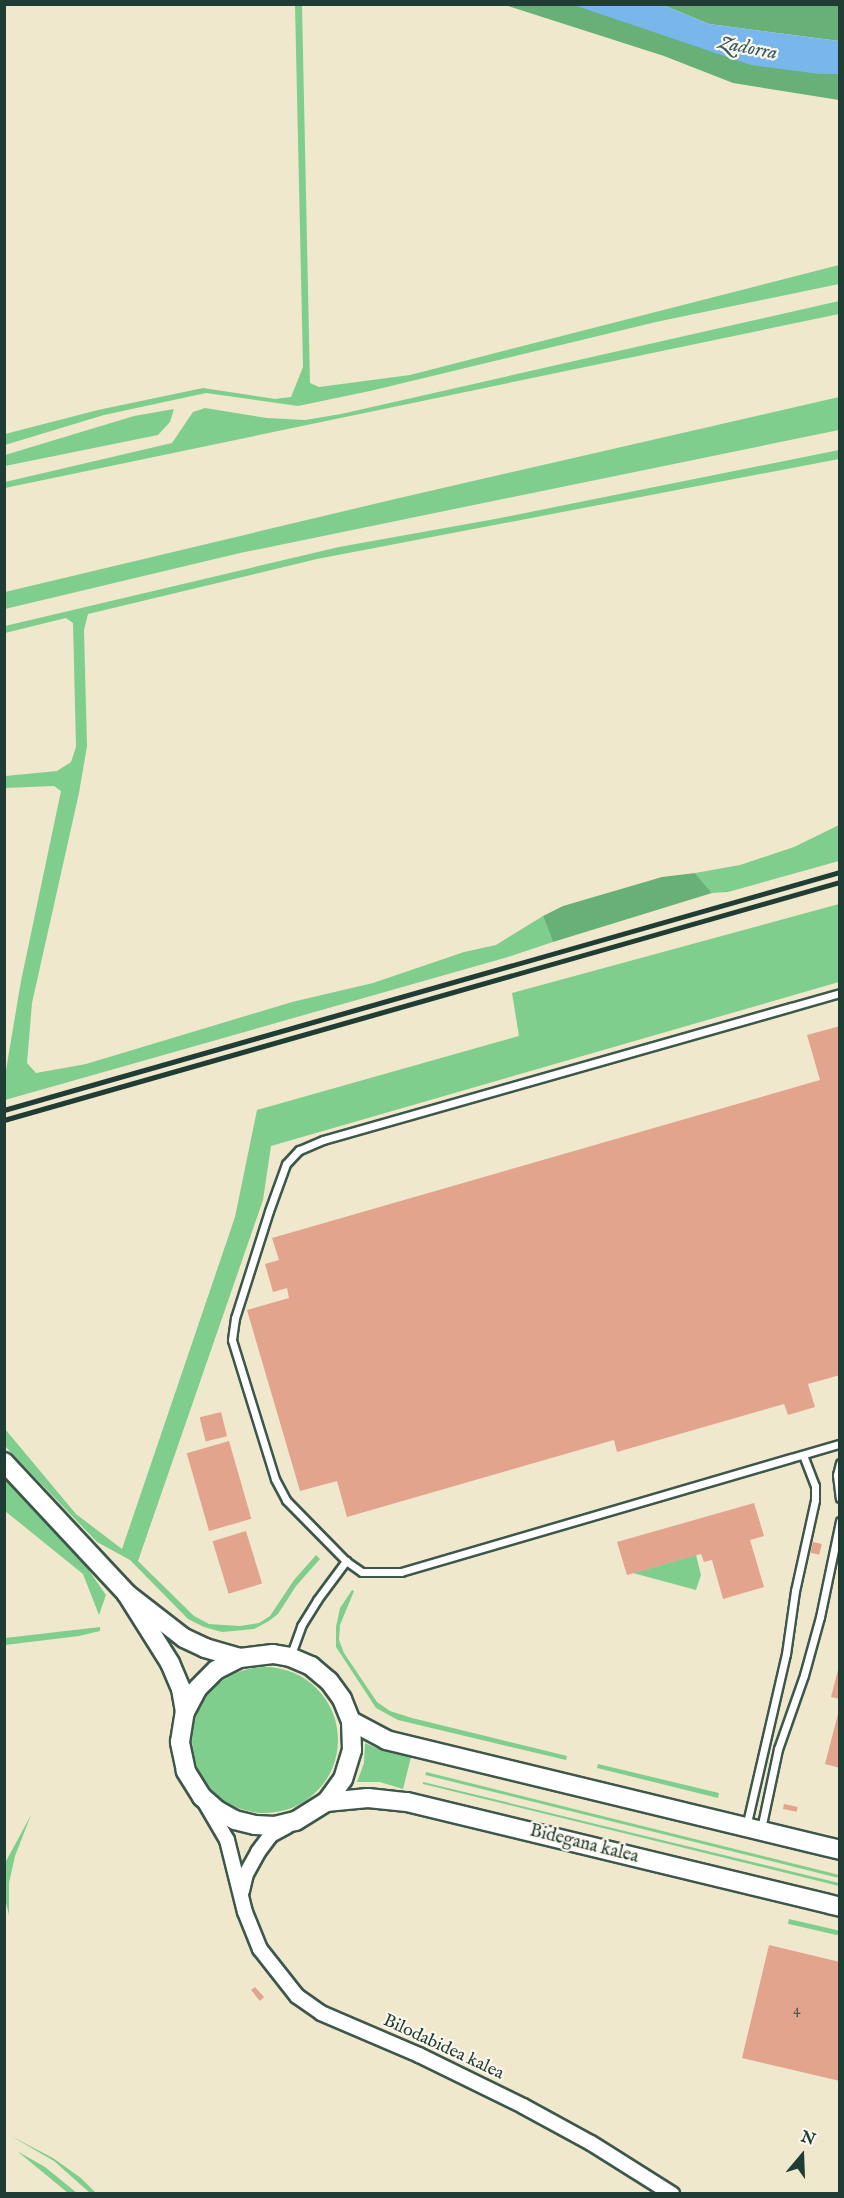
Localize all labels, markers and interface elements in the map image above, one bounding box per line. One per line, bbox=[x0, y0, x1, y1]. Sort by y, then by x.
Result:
water label: Zadorra bbox=[717, 31, 779, 65]
street label: Bidegana kalea bbox=[527, 1821, 641, 1869]
house number: 4 bbox=[793, 2001, 801, 2019]
street label: Bilodabidea kalea bbox=[379, 2011, 507, 2085]
north arrow bbox=[772, 2126, 832, 2186]
text: N bbox=[798, 2127, 818, 2151]

